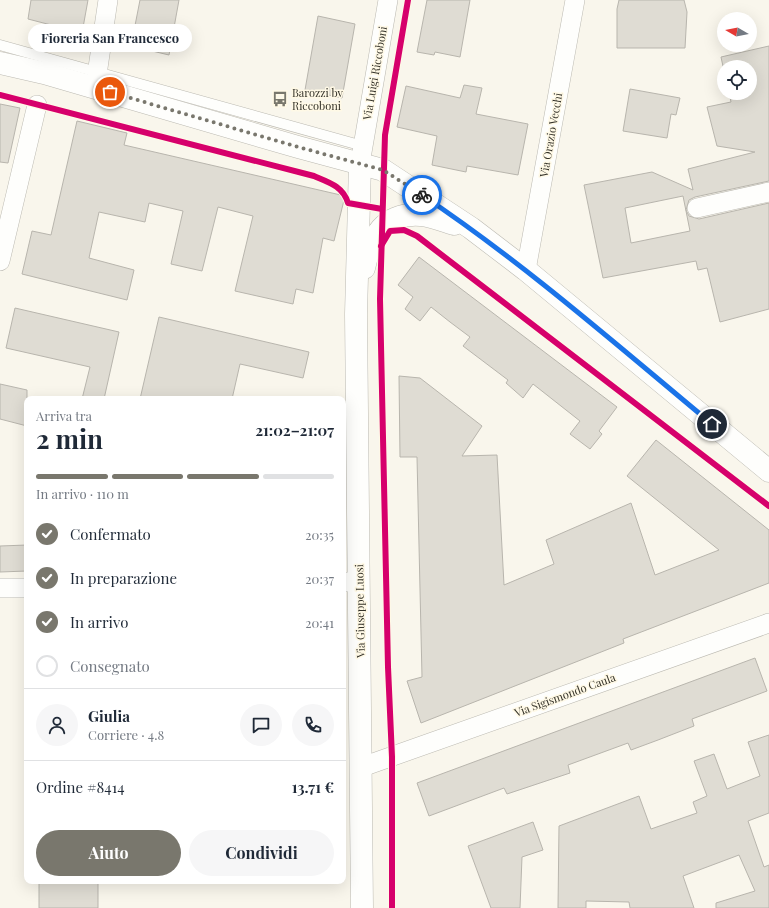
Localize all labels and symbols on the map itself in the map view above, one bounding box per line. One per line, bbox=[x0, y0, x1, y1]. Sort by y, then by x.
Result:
north arrow bbox=[717, 12, 757, 52]
callout: Fioreria San Francesco bbox=[28, 24, 192, 52]
street label: Via Luigi Riccoboni bbox=[359, 25, 390, 122]
pin bbox=[93, 75, 127, 109]
place label: Barozzi bv Riccoboni bbox=[292, 85, 344, 113]
bus stop icon: Barozzi bv Riccoboni bbox=[271, 90, 289, 108]
street label: Via Orazio Vecchi bbox=[536, 91, 565, 179]
courier bbox=[402, 175, 442, 215]
pin bbox=[695, 407, 729, 441]
street label: Via Giuseppe Luosi bbox=[351, 564, 368, 659]
street label: Via Sigismondo Caula bbox=[511, 669, 618, 720]

